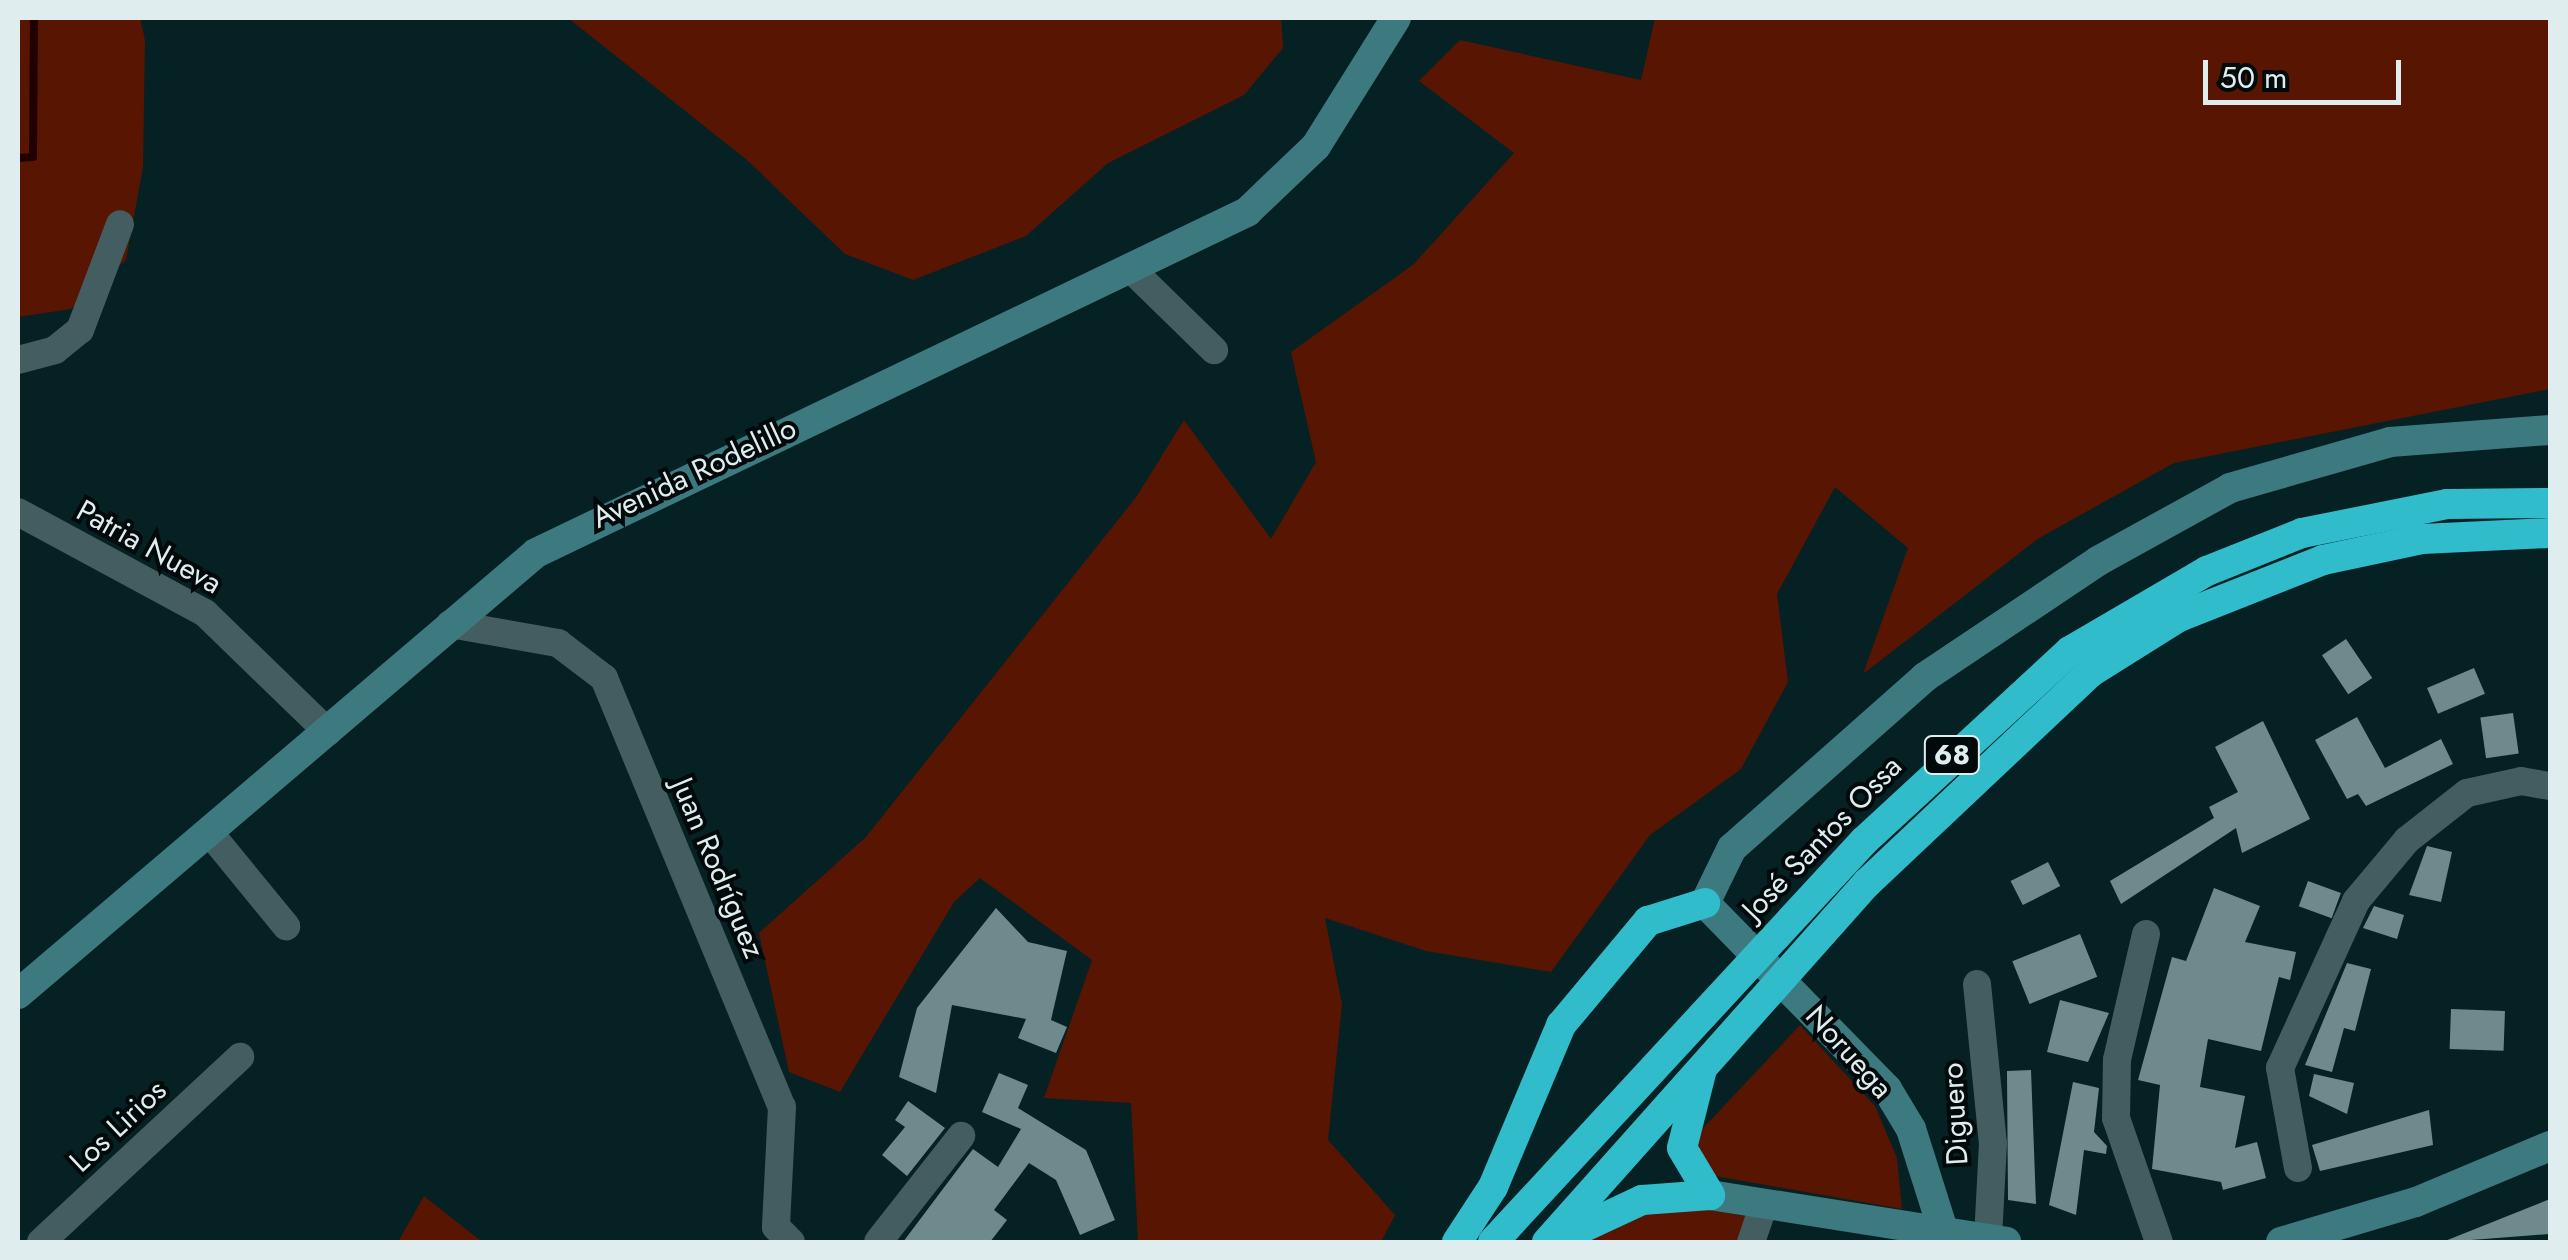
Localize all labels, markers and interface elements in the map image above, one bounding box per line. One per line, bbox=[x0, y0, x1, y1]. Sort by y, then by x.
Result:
scale bar bbox=[2208, 40, 2406, 102]
text: 50 m bbox=[2220, 56, 2287, 99]
street label: Avenida Rodelillo bbox=[586, 410, 802, 536]
street label: Patria Nueva bbox=[70, 492, 228, 602]
road number: 68 bbox=[1922, 732, 1982, 778]
street label: José Santos Ossa bbox=[1735, 749, 1909, 927]
street label: Juan Rodríguez bbox=[664, 773, 772, 963]
street label: Noruega bbox=[1798, 998, 1900, 1106]
street label: Diguero bbox=[1934, 1062, 1976, 1166]
street label: Los Lirios bbox=[62, 1072, 174, 1180]

